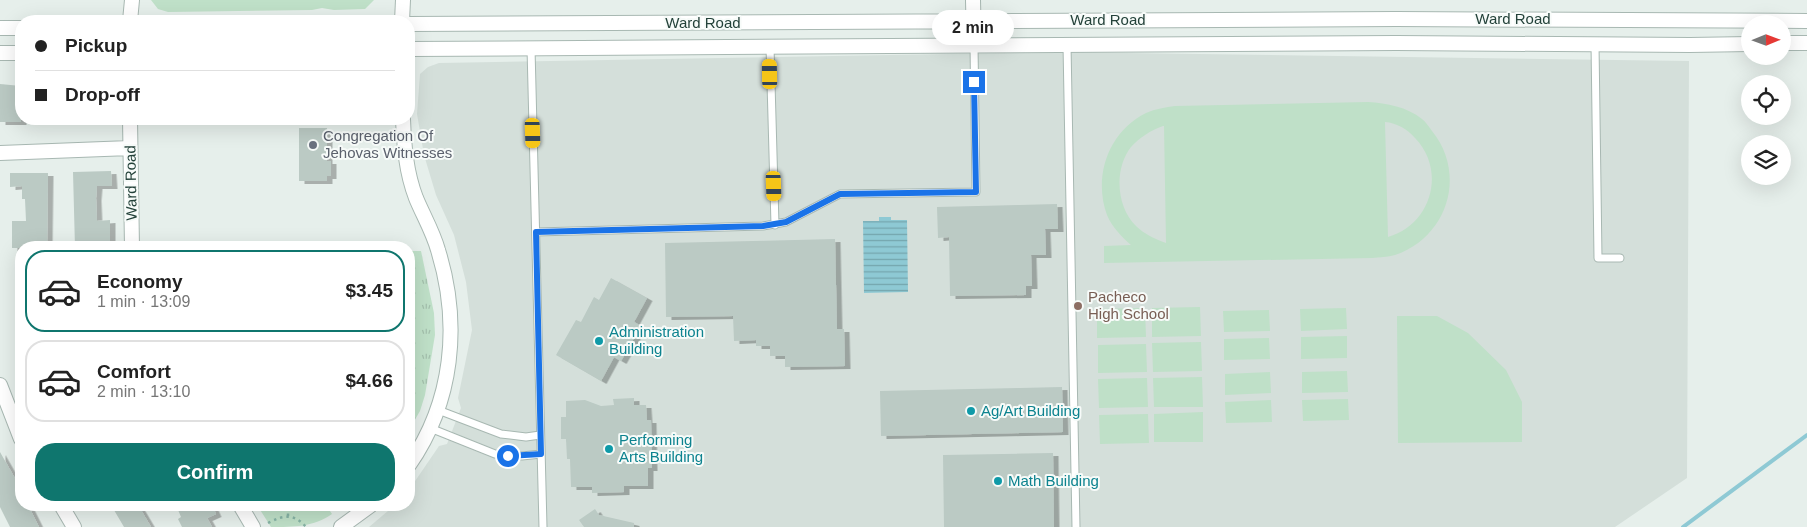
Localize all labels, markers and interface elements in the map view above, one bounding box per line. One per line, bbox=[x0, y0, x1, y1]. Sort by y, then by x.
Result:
callout: 2 min bbox=[933, 9, 1015, 44]
street label: Ward Road bbox=[1475, 10, 1551, 27]
street label: Ward Road bbox=[1070, 11, 1146, 28]
street label: Ward Road bbox=[665, 14, 741, 31]
north arrow bbox=[1741, 15, 1791, 65]
map controls bbox=[1741, 15, 1791, 185]
text: 2 min bbox=[952, 19, 994, 36]
text: Pickup bbox=[65, 35, 127, 56]
car bbox=[762, 59, 777, 89]
route end bbox=[963, 71, 985, 93]
button: locate bbox=[1741, 75, 1791, 125]
text: Drop-off bbox=[65, 84, 140, 105]
car bbox=[524, 118, 541, 148]
place label: Congregation Of Jehovas Witnesses bbox=[323, 127, 452, 161]
button: layers bbox=[1741, 135, 1791, 185]
marker: Congregation Of Jehovas Witnesses bbox=[307, 139, 319, 151]
street label: Ward Road bbox=[121, 145, 140, 221]
car bbox=[765, 171, 782, 201]
icon: car bbox=[37, 269, 82, 314]
text: Economy bbox=[97, 271, 183, 292]
text: $3.45 bbox=[345, 280, 393, 301]
place label: Pacheco High School bbox=[1088, 288, 1169, 322]
text: 1 min · 13:09 bbox=[97, 293, 190, 310]
marker: Pacheco High School bbox=[1072, 300, 1084, 312]
place label: Administration Building bbox=[609, 323, 704, 357]
marker: Administration Building bbox=[593, 335, 605, 347]
icon: car bbox=[37, 359, 82, 404]
text: Comfort bbox=[97, 361, 171, 382]
text: $4.66 bbox=[345, 370, 393, 391]
text: 2 min · 13:10 bbox=[97, 383, 190, 400]
place label: Ag/Art Building bbox=[981, 402, 1080, 419]
marker: Ag/Art Building bbox=[965, 405, 977, 417]
place label: Performing Arts Building bbox=[619, 431, 703, 465]
button: Confirm bbox=[35, 443, 395, 501]
marker: Performing Arts Building bbox=[603, 443, 615, 455]
route start bbox=[497, 445, 519, 467]
place label: Math Building bbox=[1008, 472, 1099, 489]
marker: Math Building bbox=[992, 475, 1004, 487]

